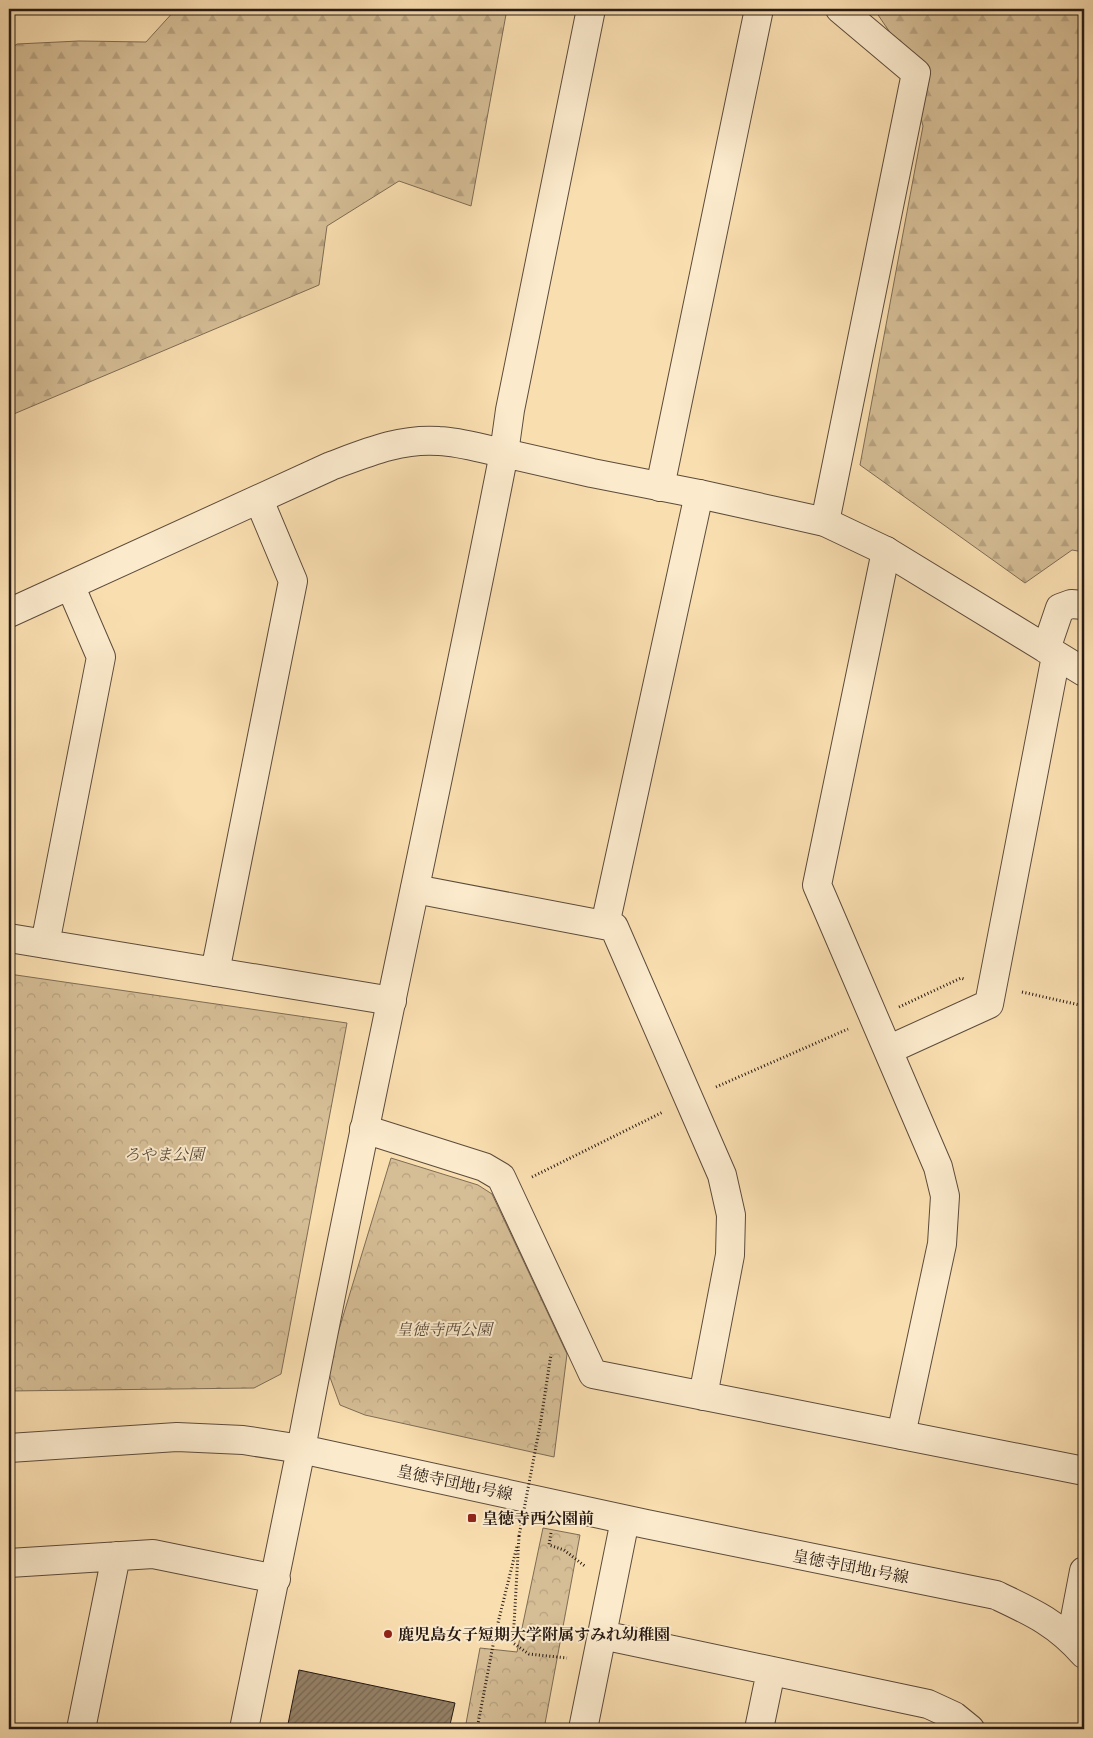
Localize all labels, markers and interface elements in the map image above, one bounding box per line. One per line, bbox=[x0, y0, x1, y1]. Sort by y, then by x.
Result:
park label: ろやま公園 bbox=[124, 1145, 207, 1164]
park label: 皇徳寺西公園 bbox=[396, 1320, 495, 1339]
street label: 皇徳寺団地1号線 bbox=[395, 1461, 514, 1504]
place label: 皇徳寺西公園前 bbox=[482, 1509, 594, 1528]
marker: 皇徳寺西公園前 bbox=[466, 1512, 478, 1524]
street label: 皇徳寺団地1号線 bbox=[791, 1546, 910, 1587]
place label: 鹿児島女子短期大学附属すみれ幼稚園 bbox=[398, 1625, 670, 1644]
marker: 鹿児島女子短期大学附属すみれ幼稚園 bbox=[382, 1628, 394, 1640]

